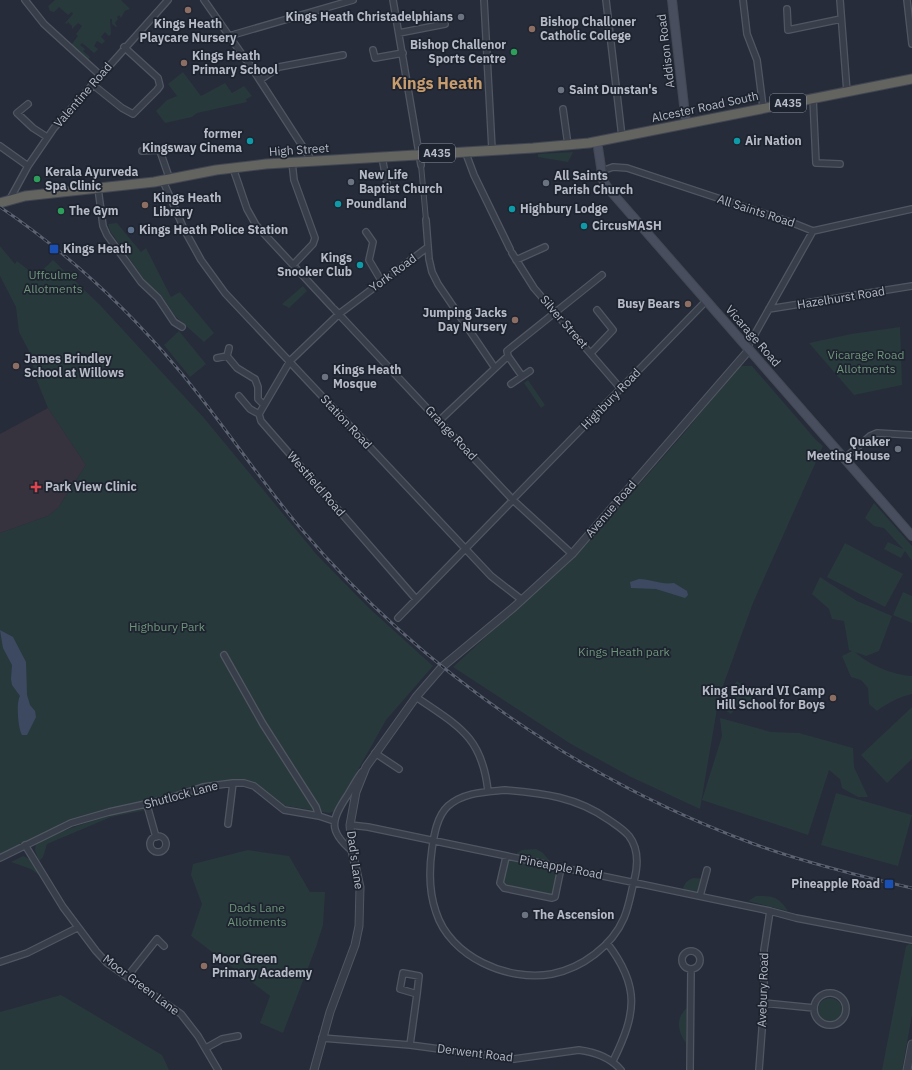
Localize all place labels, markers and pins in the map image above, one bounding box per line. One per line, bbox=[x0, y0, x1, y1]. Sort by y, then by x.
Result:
marker: Kings Heath Playcare Nursery bbox=[183, 5, 193, 15]
place label: Kings Heath Christadelphians bbox=[286, 9, 453, 24]
marker: Kings Heath Christadelphians bbox=[456, 12, 466, 22]
place label: Bishop Challoner Catholic College bbox=[540, 14, 636, 43]
place label: Kings Heath Playcare Nursery bbox=[140, 16, 237, 45]
marker: Bishop Challoner Catholic College bbox=[527, 24, 537, 34]
place label: Bishop Challenor Sports Centre bbox=[410, 37, 506, 66]
marker: Bishop Challenor Sports Centre bbox=[509, 47, 519, 57]
place label: Kings Heath Primary School bbox=[192, 48, 278, 77]
marker: Kings Heath Primary School bbox=[179, 58, 189, 68]
place label: Saint Dunstan's bbox=[569, 82, 658, 97]
marker: Saint Dunstan's bbox=[556, 85, 566, 95]
place label: former Kingsway Cinema bbox=[142, 126, 242, 155]
place label: Air Nation bbox=[745, 133, 802, 148]
marker: former Kingsway Cinema bbox=[245, 136, 255, 146]
marker: Air Nation bbox=[732, 136, 742, 146]
place label: Kerala Ayurveda Spa Clinic bbox=[45, 164, 139, 193]
place label: New Life Baptist Church bbox=[359, 167, 443, 196]
place label: All Saints Parish Church bbox=[554, 168, 633, 197]
marker: Kerala Ayurveda Spa Clinic bbox=[32, 174, 42, 184]
marker: New Life Baptist Church bbox=[346, 177, 356, 187]
marker: All Saints Parish Church bbox=[541, 178, 551, 188]
place label: Kings Heath Library bbox=[153, 190, 221, 219]
place label: Poundland bbox=[346, 196, 407, 211]
marker: Poundland bbox=[333, 199, 343, 209]
marker: Kings Heath Library bbox=[140, 200, 150, 210]
place label: Highbury Lodge bbox=[520, 201, 608, 216]
place label: The Gym bbox=[69, 203, 119, 218]
marker: Highbury Lodge bbox=[507, 204, 517, 214]
marker: The Gym bbox=[56, 206, 66, 216]
place label: CircusMASH bbox=[592, 218, 662, 233]
marker: CircusMASH bbox=[579, 221, 589, 231]
place label: Kings Heath Police Station bbox=[139, 222, 288, 237]
marker: Kings Heath Police Station bbox=[126, 225, 136, 235]
place label: Kings Heath bbox=[63, 241, 131, 256]
marker: Kings Heath bbox=[48, 243, 60, 255]
place label: Kings Snooker Club bbox=[277, 250, 352, 279]
marker: Kings Snooker Club bbox=[355, 260, 365, 270]
place label: Busy Bears bbox=[617, 296, 680, 311]
marker: Busy Bears bbox=[683, 299, 693, 309]
place label: Jumping Jacks Day Nursery bbox=[422, 305, 508, 334]
marker: Jumping Jacks Day Nursery bbox=[510, 315, 520, 325]
place label: James Brindley School at Willows bbox=[24, 351, 124, 380]
marker: James Brindley School at Willows bbox=[11, 361, 21, 371]
place label: Kings Heath Mosque bbox=[333, 362, 401, 391]
marker: Kings Heath Mosque bbox=[320, 372, 330, 382]
place label: Quaker Meeting House bbox=[807, 434, 890, 463]
marker: Quaker Meeting House bbox=[893, 444, 903, 454]
place label: Park View Clinic bbox=[45, 479, 137, 494]
marker: Park View Clinic bbox=[30, 481, 42, 493]
place label: King Edward VI Camp Hill School for Boys bbox=[702, 683, 825, 712]
marker: King Edward VI Camp Hill School for Boys bbox=[828, 693, 838, 703]
place label: Pineapple Road bbox=[791, 876, 880, 891]
marker: Pineapple Road bbox=[883, 878, 895, 890]
place label: The Ascension bbox=[533, 907, 614, 922]
marker: The Ascension bbox=[520, 910, 530, 920]
place label: Moor Green Primary Academy bbox=[212, 951, 313, 980]
marker: Moor Green Primary Academy bbox=[199, 961, 209, 971]

